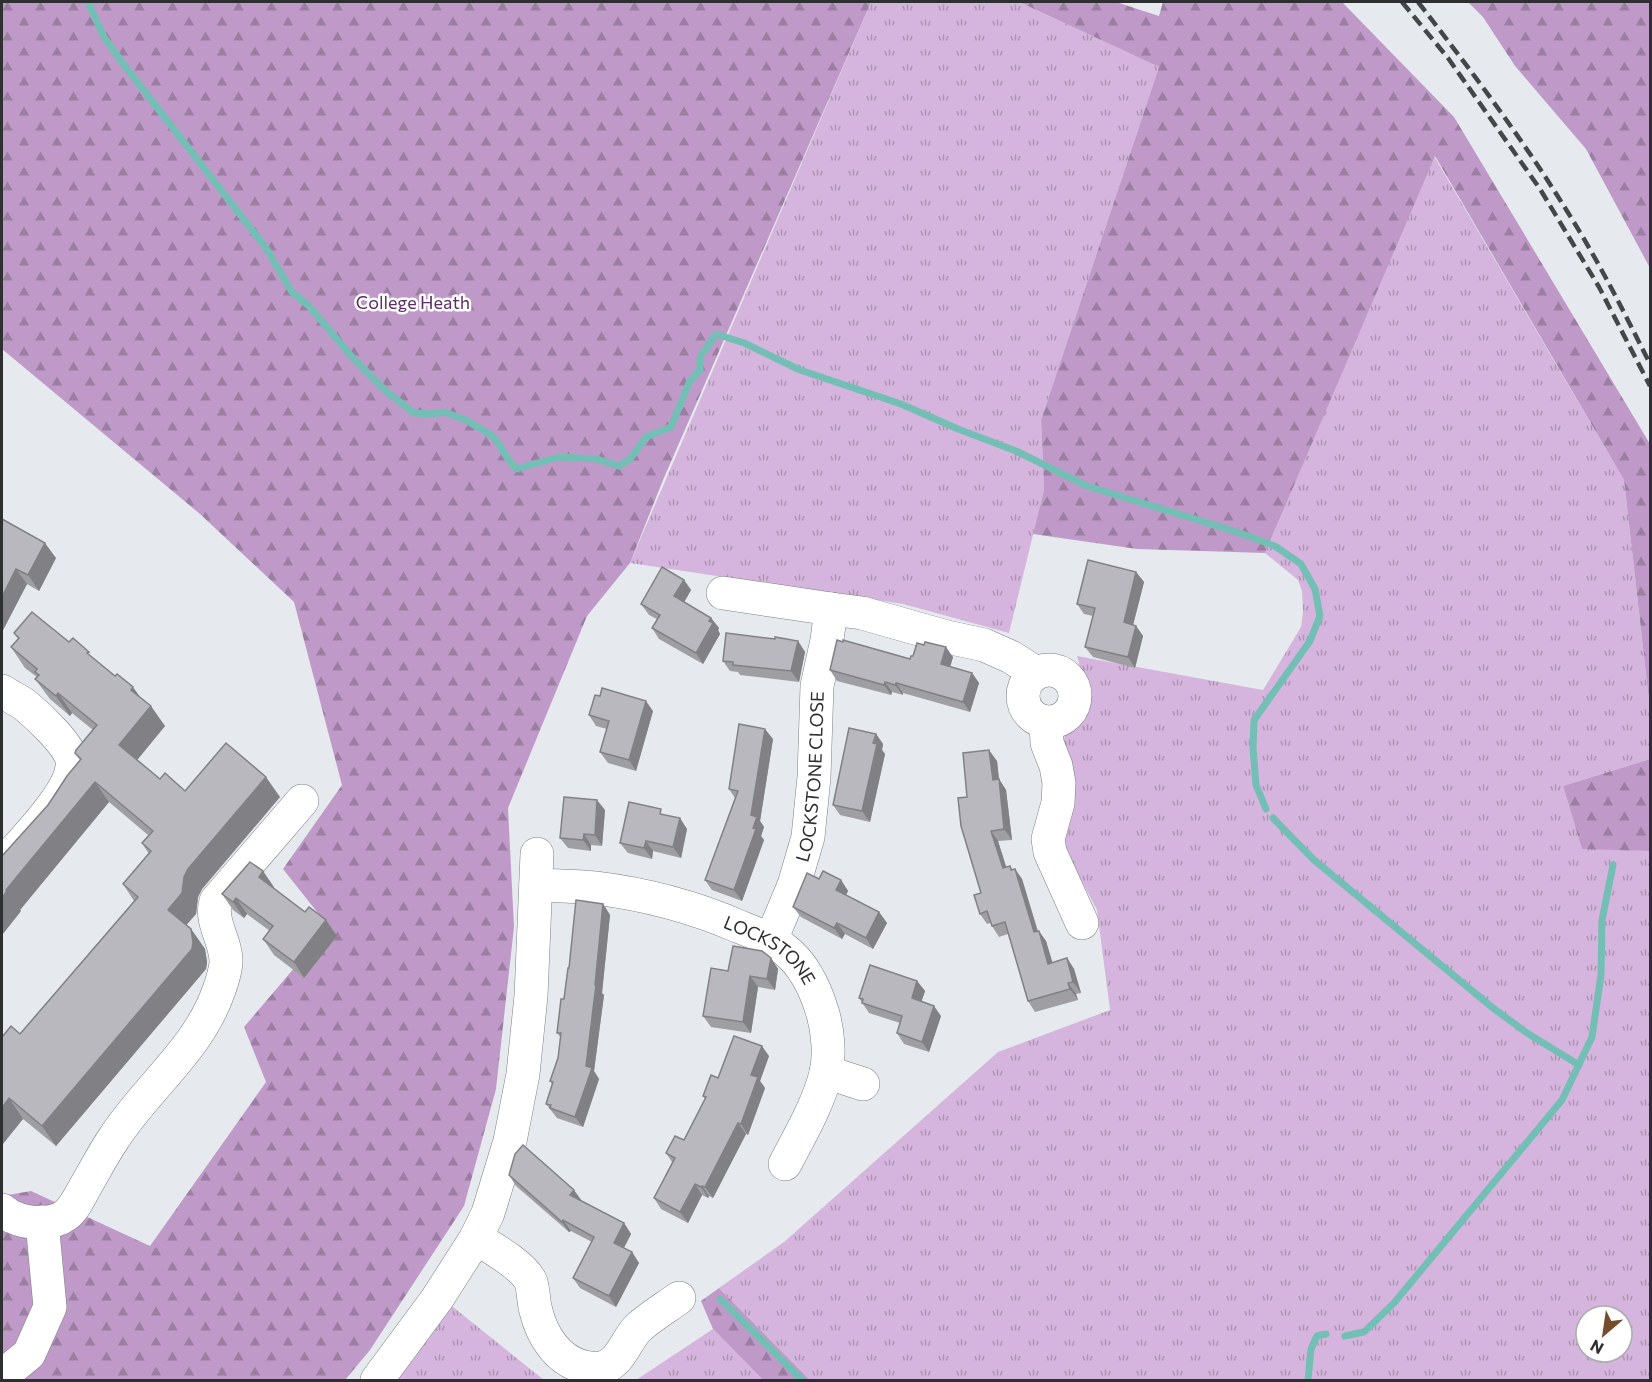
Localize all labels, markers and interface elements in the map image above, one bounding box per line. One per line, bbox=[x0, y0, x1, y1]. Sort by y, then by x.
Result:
park label: College Heath bbox=[356, 291, 470, 313]
street label: LOCKSTONE CLOSE bbox=[790, 691, 828, 864]
street label: LOCKSTONE bbox=[721, 910, 821, 988]
north arrow bbox=[1574, 1304, 1634, 1364]
text: N bbox=[1587, 1336, 1606, 1359]

